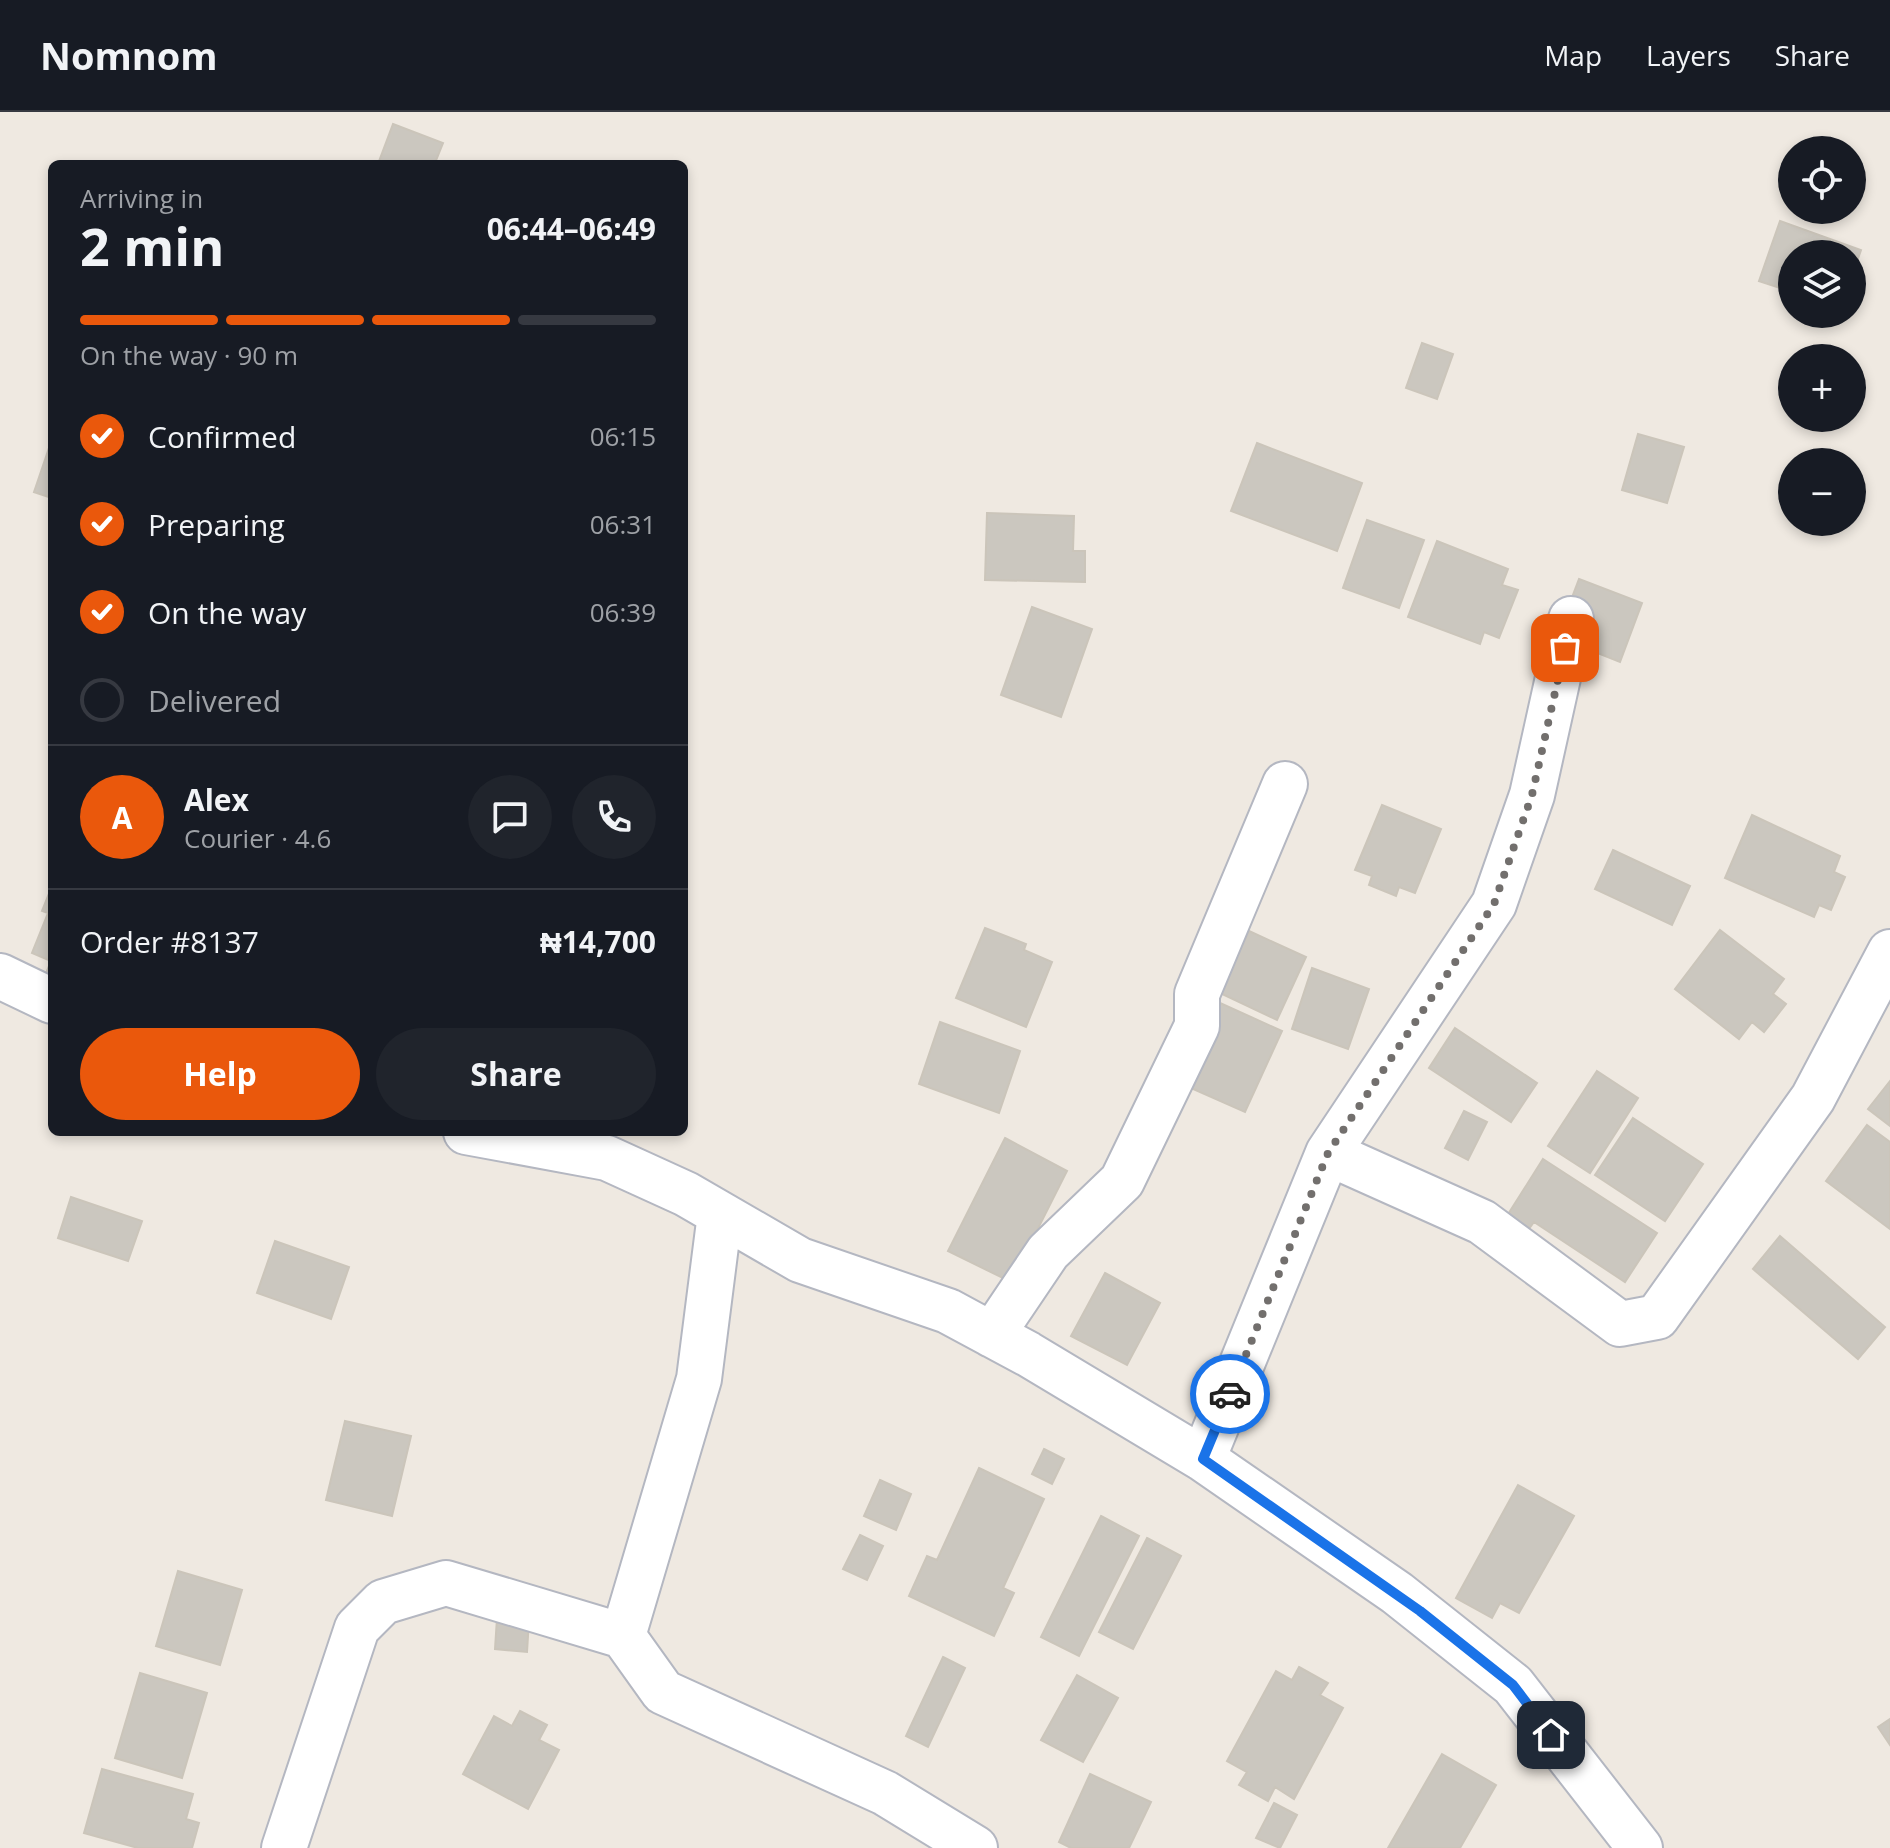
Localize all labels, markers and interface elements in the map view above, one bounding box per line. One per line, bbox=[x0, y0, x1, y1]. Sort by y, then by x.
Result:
text: Nomnom bbox=[40, 29, 218, 81]
text: Map bbox=[1544, 36, 1602, 74]
text: Layers bbox=[1646, 36, 1731, 74]
text: Share bbox=[1775, 36, 1850, 74]
map controls bbox=[1778, 136, 1866, 536]
button: locate bbox=[1778, 136, 1866, 224]
text: Arriving in bbox=[80, 180, 203, 216]
text: 06:44–06:49 bbox=[487, 208, 656, 249]
text: 2 min bbox=[80, 210, 224, 281]
button: layers bbox=[1778, 240, 1866, 328]
text: On the way · 90 m bbox=[80, 337, 298, 373]
button: + bbox=[1778, 344, 1866, 432]
icon: check bbox=[80, 414, 124, 458]
text: Confirmed bbox=[148, 416, 296, 457]
text: 06:15 bbox=[590, 418, 656, 454]
button: − bbox=[1778, 448, 1866, 536]
icon: check bbox=[80, 502, 124, 546]
text: Preparing bbox=[148, 504, 285, 545]
text: 06:31 bbox=[590, 506, 656, 542]
icon: check bbox=[80, 590, 124, 634]
text: On the way bbox=[148, 592, 306, 633]
text: 06:39 bbox=[590, 594, 656, 630]
pin bbox=[1531, 614, 1599, 682]
icon: bag bbox=[1543, 626, 1587, 670]
text: Delivered bbox=[148, 680, 281, 721]
button: chat bbox=[468, 775, 552, 859]
button: phone bbox=[572, 775, 656, 859]
text: Alex bbox=[184, 779, 249, 820]
text: A bbox=[112, 797, 132, 838]
text: Courier · 4.6 bbox=[184, 820, 331, 856]
text: Order #8137 bbox=[80, 921, 259, 962]
text: ₦14,700 bbox=[540, 921, 656, 962]
button: Help bbox=[80, 1028, 360, 1120]
button: Share bbox=[376, 1028, 656, 1120]
courier bbox=[1190, 1354, 1270, 1434]
icon: car bbox=[1208, 1372, 1252, 1416]
pin bbox=[1517, 1701, 1585, 1769]
icon: home bbox=[1529, 1713, 1573, 1757]

